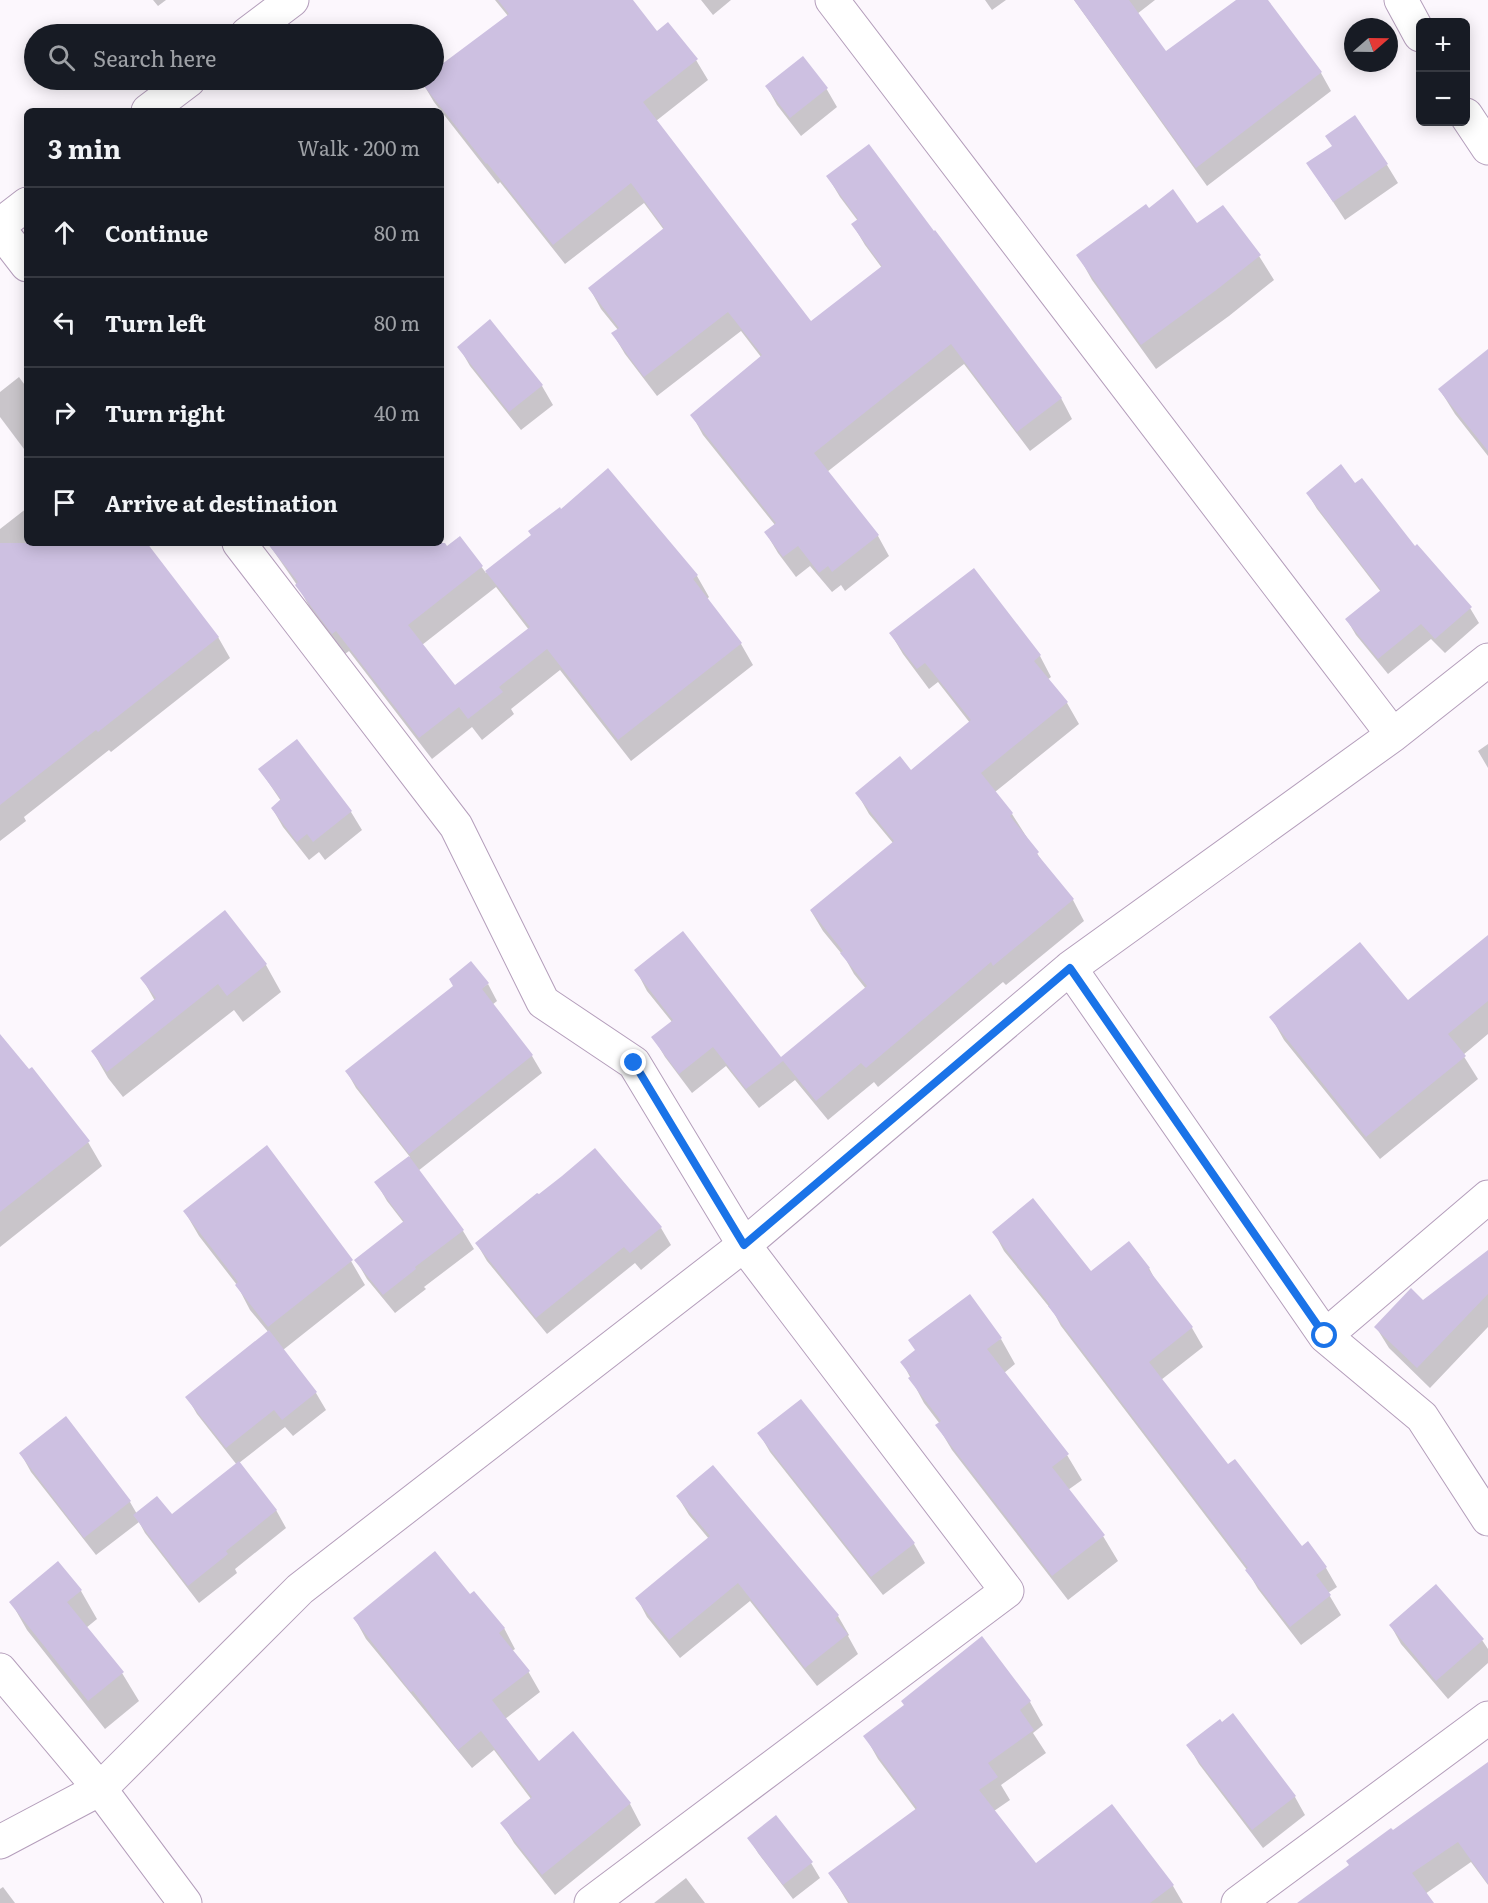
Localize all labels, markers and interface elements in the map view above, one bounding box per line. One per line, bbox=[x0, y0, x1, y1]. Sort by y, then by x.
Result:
north arrow bbox=[1344, 18, 1398, 72]
map controls bbox=[1416, 18, 1470, 126]
button: + bbox=[1416, 18, 1470, 72]
search box bbox=[24, 24, 444, 90]
icon: search bbox=[45, 41, 78, 74]
text: Search here bbox=[93, 41, 216, 74]
button: − bbox=[1416, 72, 1470, 126]
text: 3 min bbox=[48, 128, 121, 167]
text: Walk · 200 m bbox=[297, 132, 420, 162]
icon: ahead bbox=[48, 216, 81, 249]
text: Continue bbox=[105, 216, 208, 249]
text: 80 m bbox=[374, 217, 420, 247]
icon: left bbox=[48, 306, 81, 339]
text: Turn left bbox=[105, 306, 206, 339]
text: 80 m bbox=[374, 307, 420, 337]
icon: right bbox=[48, 396, 81, 429]
text: Turn right bbox=[105, 396, 225, 429]
text: 40 m bbox=[374, 397, 420, 427]
icon: arrive bbox=[48, 486, 81, 519]
text: Arrive at destination bbox=[105, 486, 338, 519]
route end bbox=[620, 1049, 646, 1075]
route start bbox=[1311, 1322, 1337, 1348]

